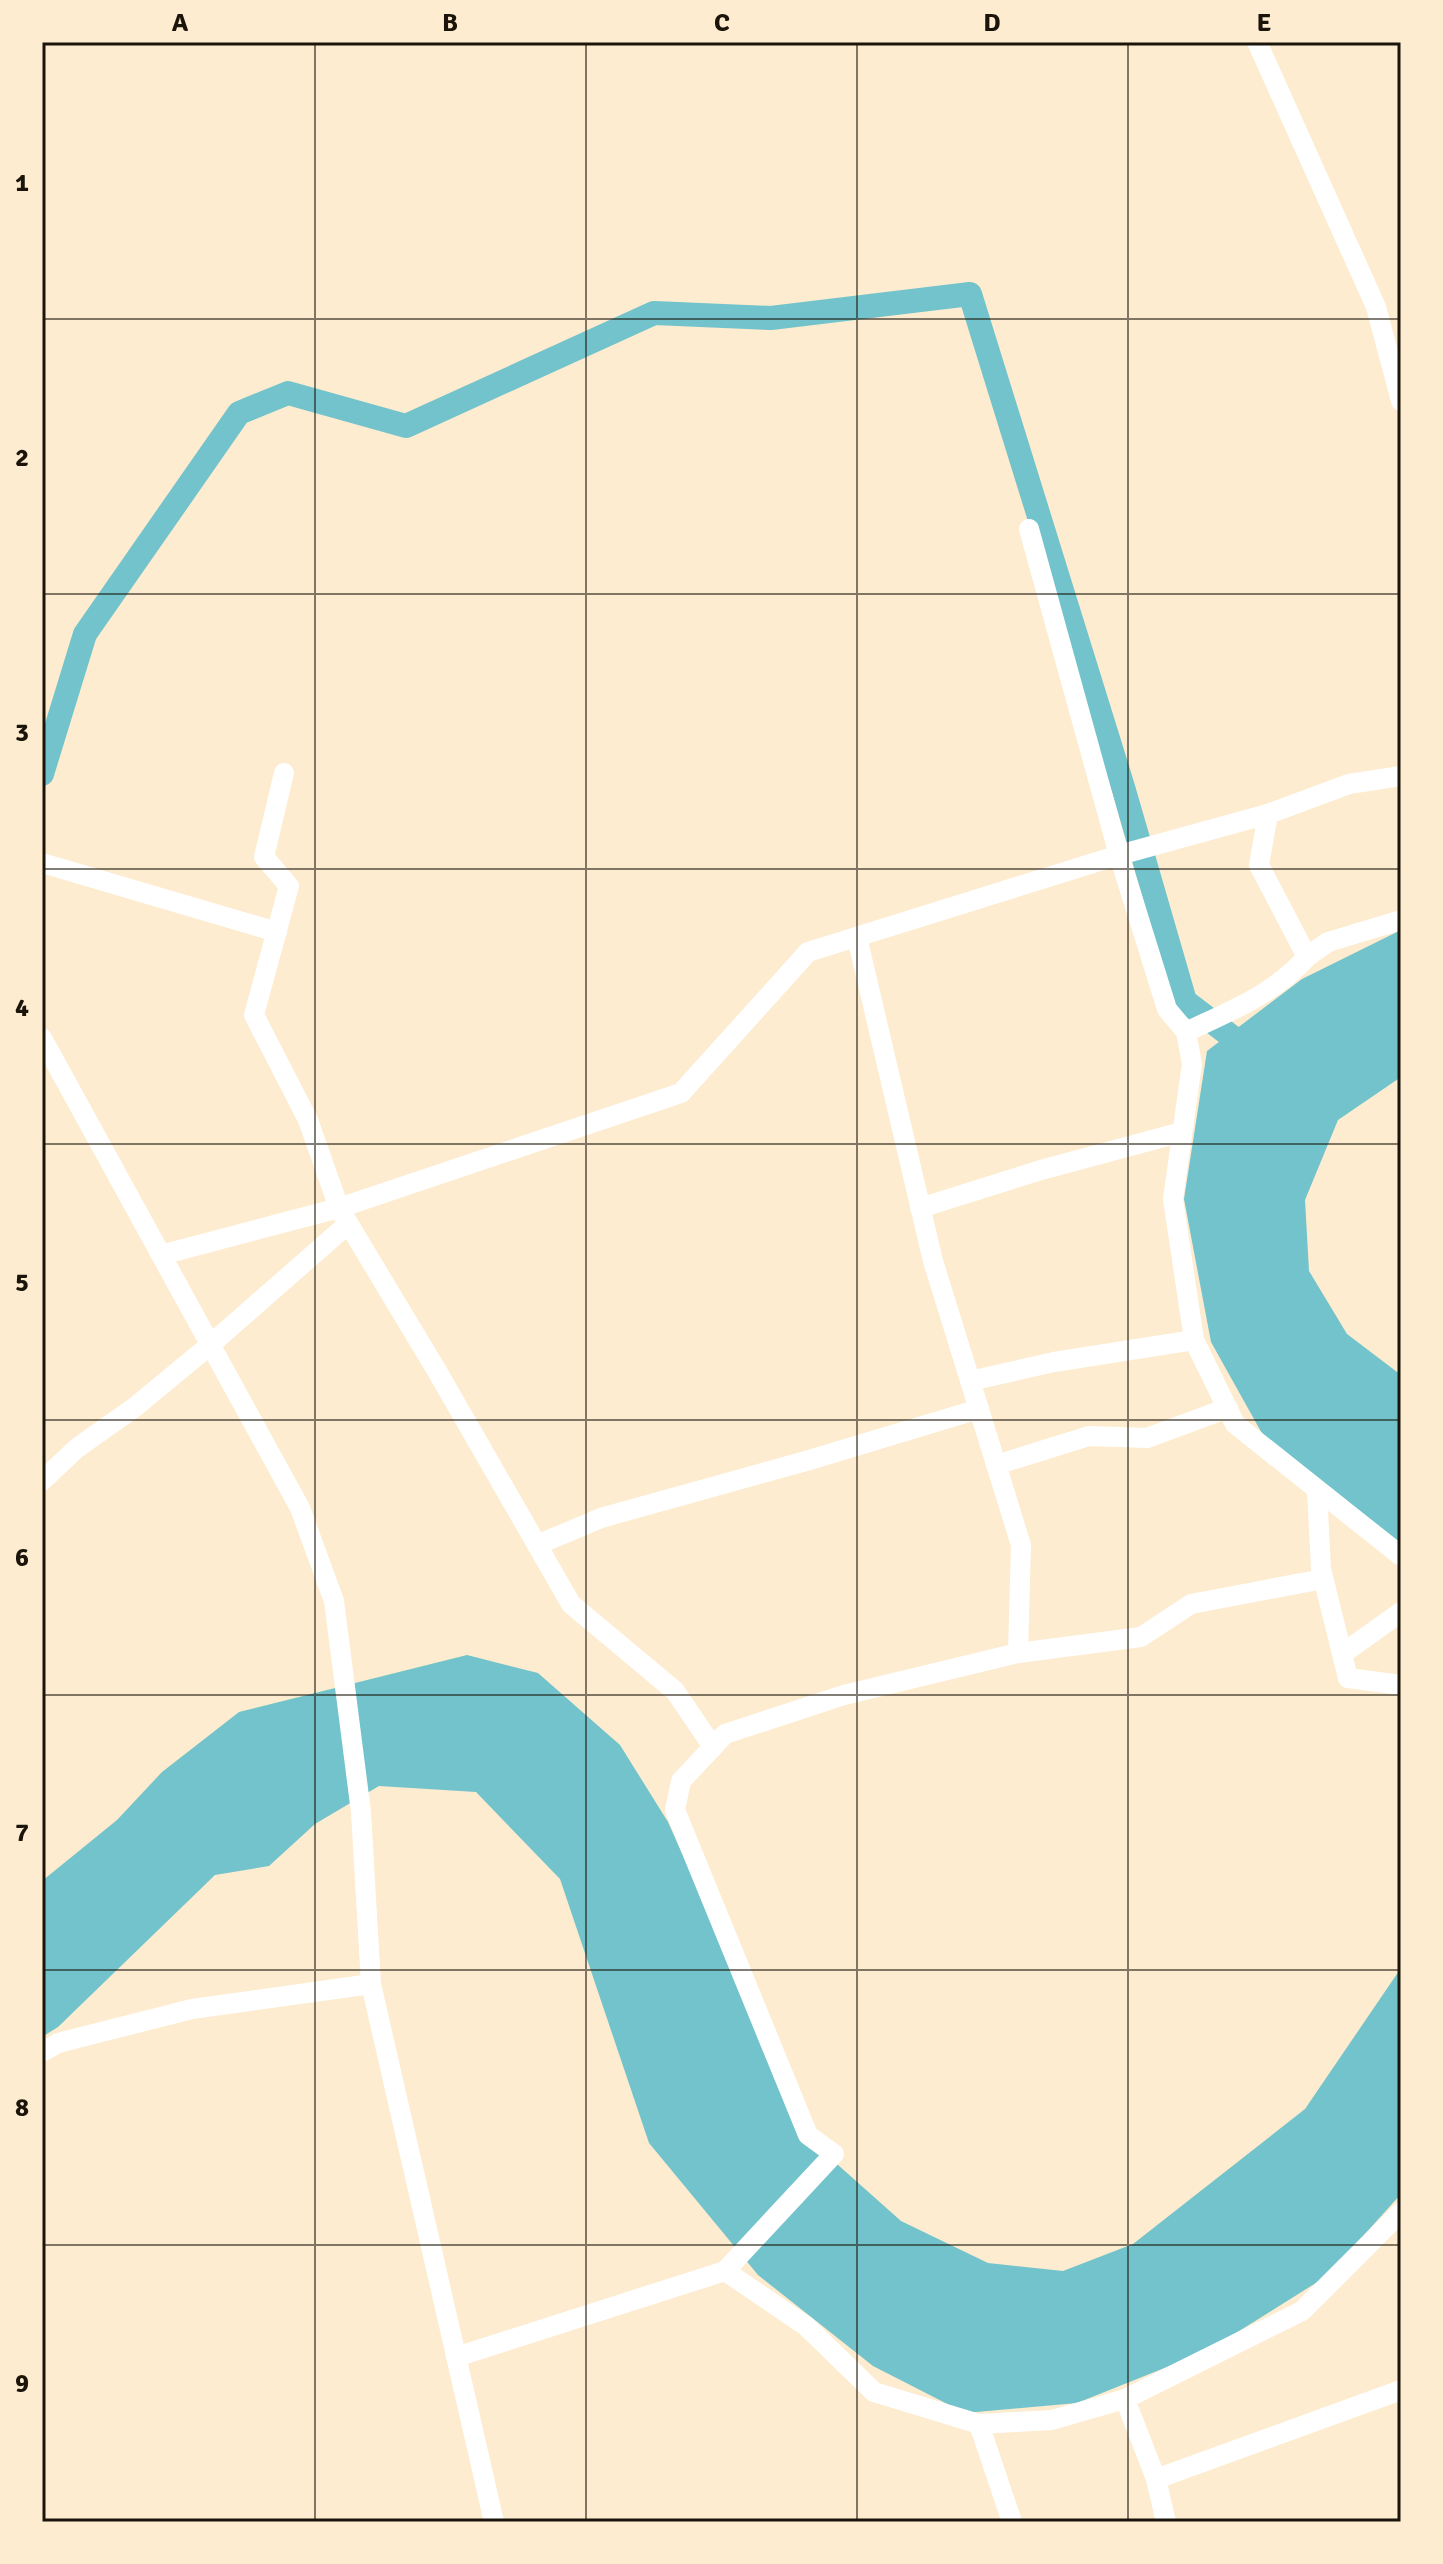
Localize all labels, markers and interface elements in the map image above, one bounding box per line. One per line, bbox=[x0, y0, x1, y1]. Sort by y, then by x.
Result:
text: A bbox=[172, 7, 189, 39]
text: B bbox=[442, 7, 458, 39]
text: C bbox=[714, 7, 730, 39]
text: D bbox=[983, 7, 1001, 39]
text: E bbox=[1257, 7, 1271, 39]
text: 1 bbox=[15, 167, 29, 199]
text: 2 bbox=[15, 442, 29, 474]
text: 3 bbox=[15, 717, 29, 749]
text: 4 bbox=[15, 992, 29, 1024]
text: 5 bbox=[15, 1267, 29, 1299]
text: 6 bbox=[15, 1542, 29, 1574]
text: 7 bbox=[15, 1817, 29, 1849]
text: 8 bbox=[15, 2092, 29, 2124]
text: 9 bbox=[15, 2368, 29, 2400]

